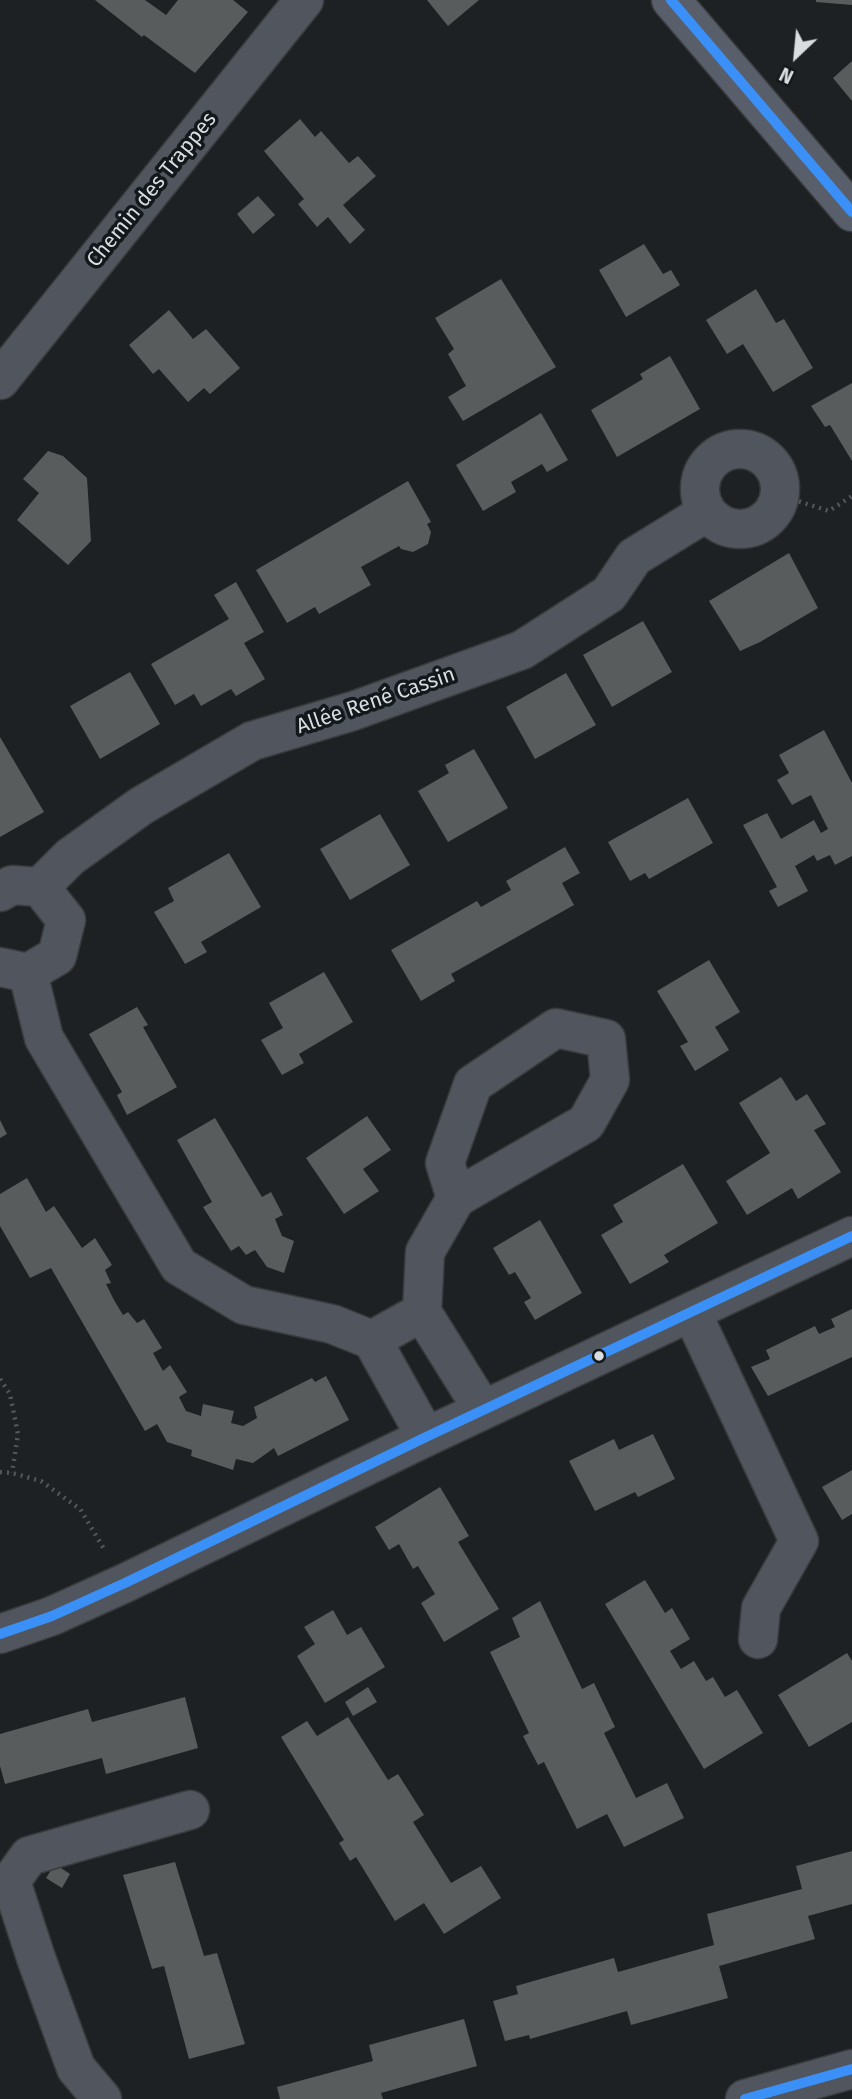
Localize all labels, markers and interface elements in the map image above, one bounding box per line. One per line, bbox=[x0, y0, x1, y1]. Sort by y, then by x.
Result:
north arrow bbox=[761, 21, 831, 91]
text: N bbox=[776, 62, 797, 88]
street label: Chemin des Trappes bbox=[82, 108, 222, 272]
street label: Allée René Cassin bbox=[293, 662, 459, 740]
unlabelled marker bbox=[592, 1349, 606, 1363]

